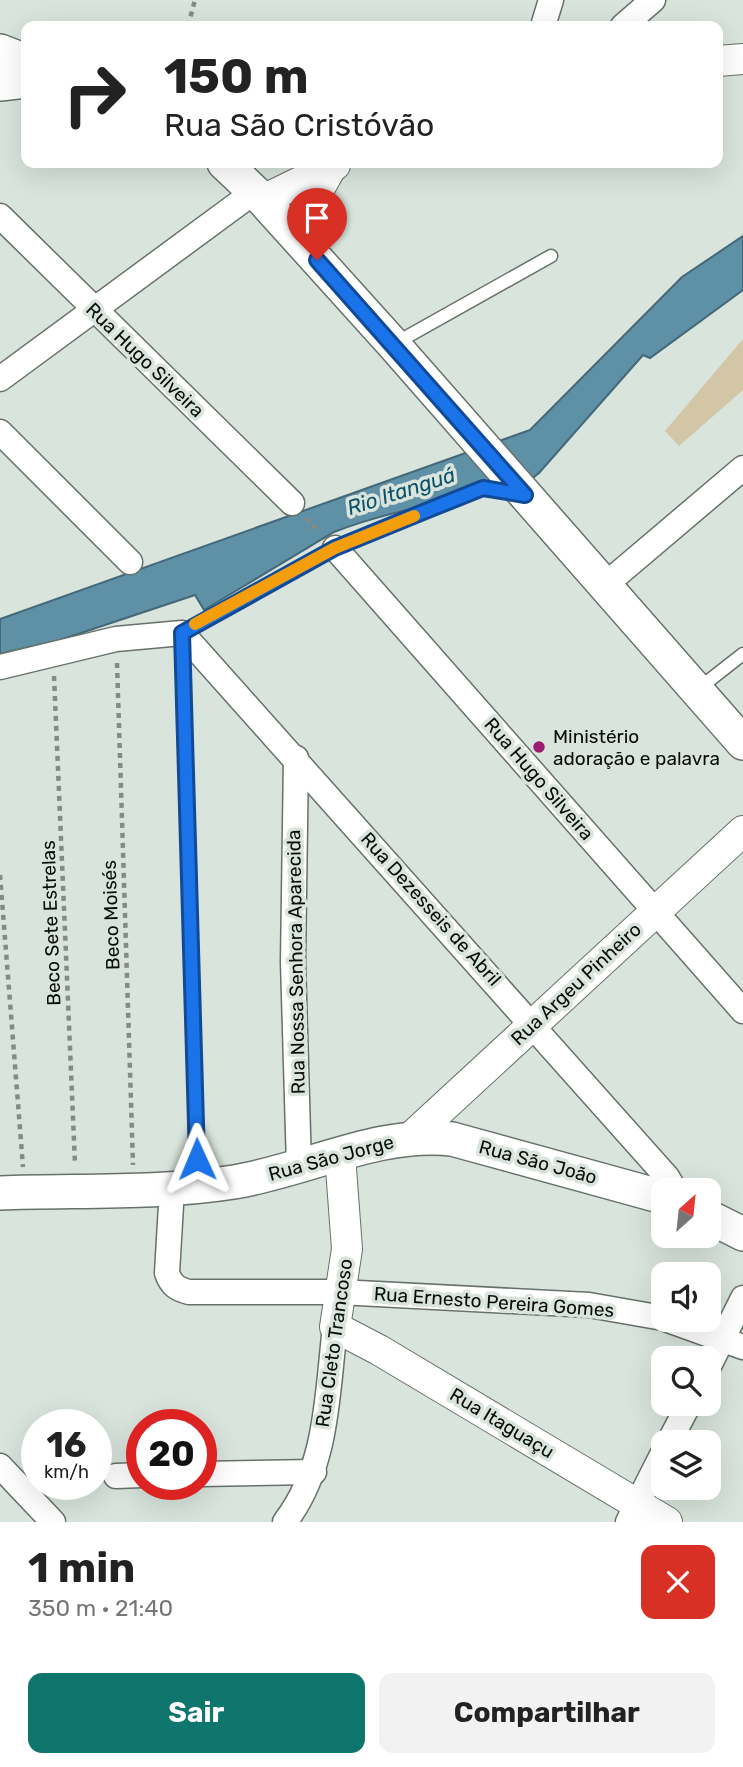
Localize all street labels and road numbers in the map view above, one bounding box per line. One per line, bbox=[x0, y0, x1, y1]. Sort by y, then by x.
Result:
street label: Rua Hugo Silveira bbox=[81, 298, 209, 422]
street label: Rua Hugo Silveira bbox=[479, 713, 599, 845]
street label: Rua Dezesseis de Abril bbox=[356, 828, 506, 990]
street label: Rua Nossa Senhora Aparecida bbox=[282, 829, 310, 1095]
street label: Beco Sete Estrelas bbox=[37, 840, 65, 1006]
street label: Beco Moisés bbox=[98, 860, 124, 970]
street label: Rua Argeu Pinheiro bbox=[506, 918, 646, 1050]
street label: Rua São Jorge bbox=[266, 1130, 396, 1186]
street label: Rua São João bbox=[476, 1135, 600, 1189]
street label: Rua Cleto Trancoso bbox=[311, 1257, 357, 1429]
street label: Rua Ernesto Pereira Gomes bbox=[373, 1282, 615, 1322]
street label: Rua Itaguaçu bbox=[446, 1383, 558, 1463]

